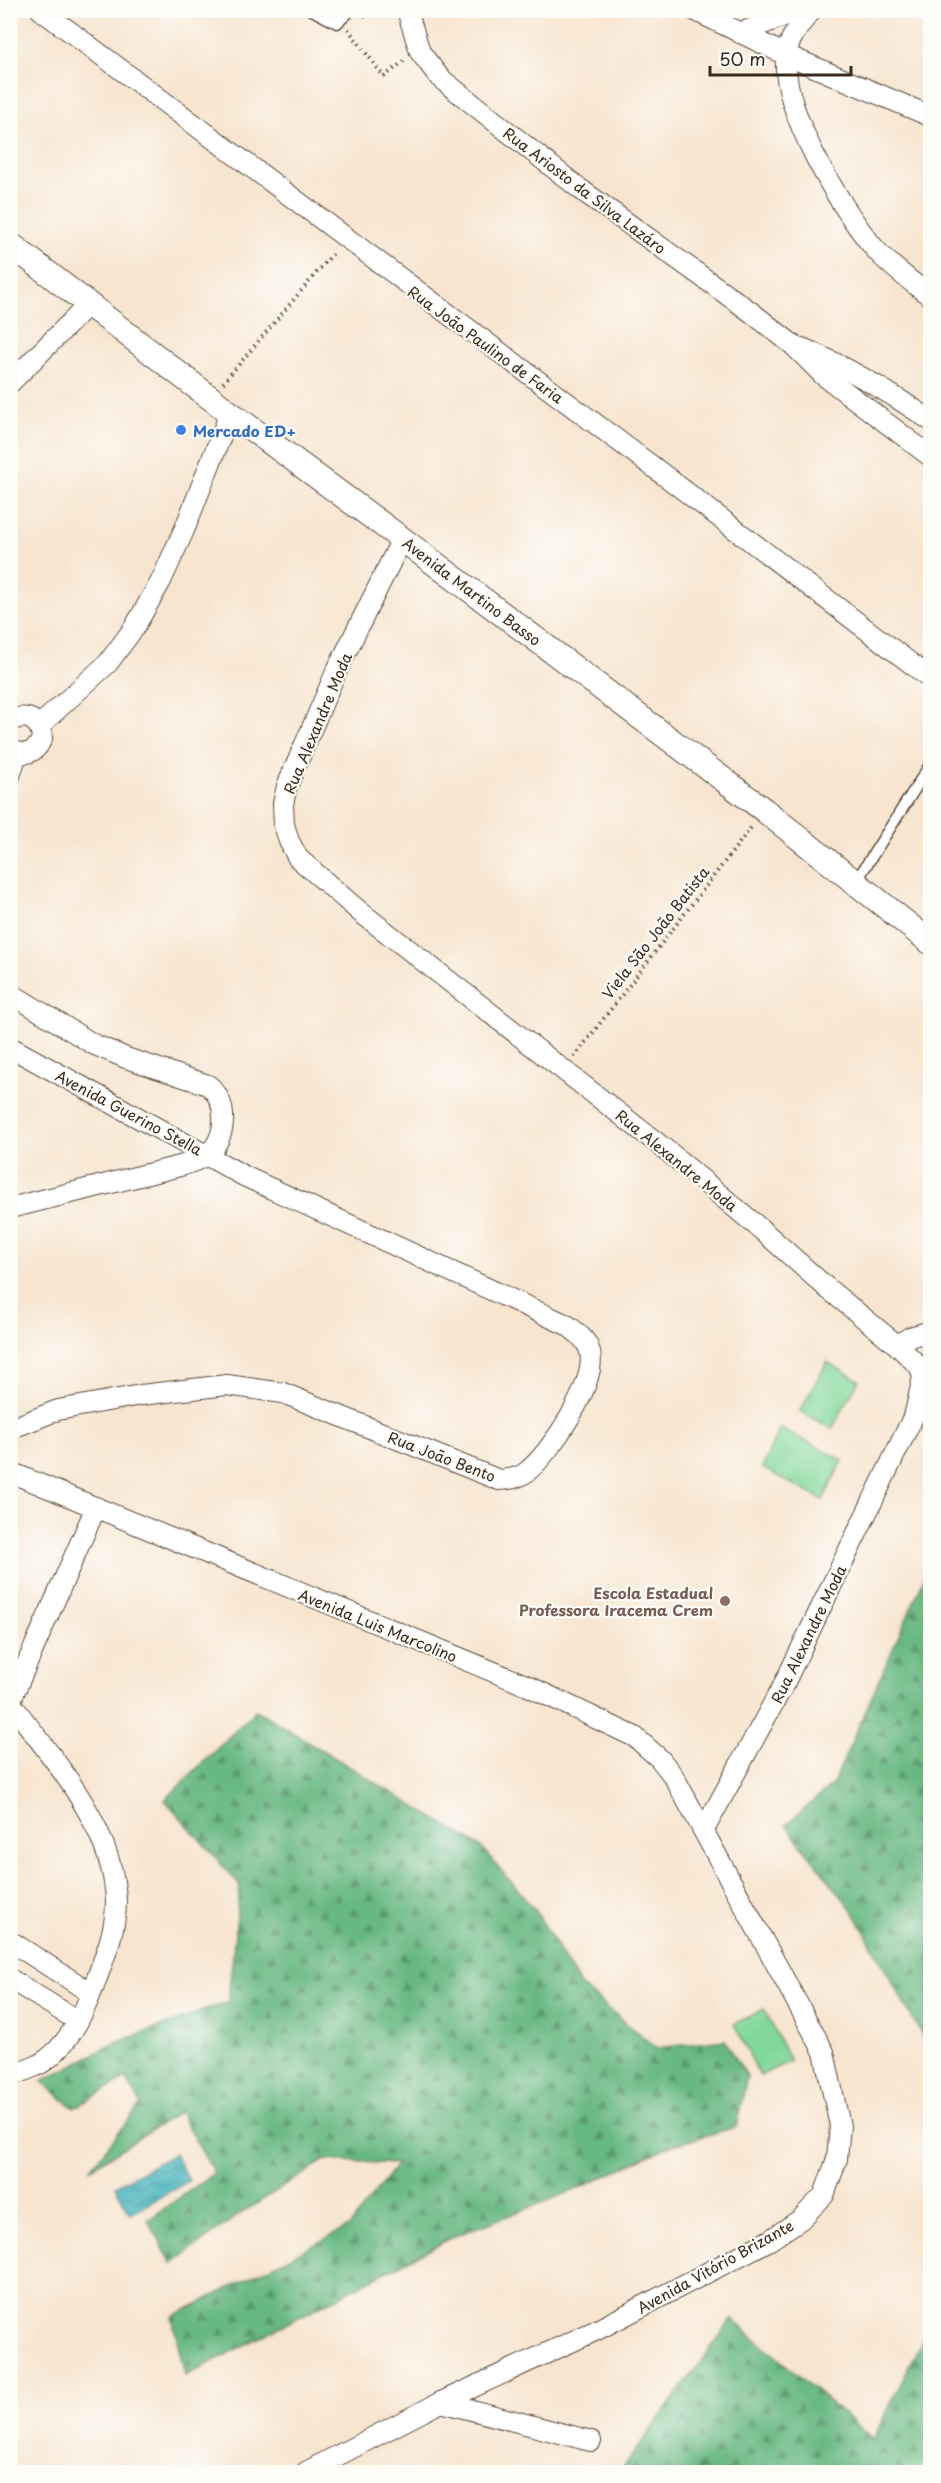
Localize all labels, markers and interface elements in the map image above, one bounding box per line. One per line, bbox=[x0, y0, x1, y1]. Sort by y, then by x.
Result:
scale bar bbox=[710, 39, 851, 77]
text: 50 m bbox=[719, 45, 766, 72]
street label: Rua Ariosto da Silva Lazáro bbox=[499, 121, 671, 259]
street label: Rua João Paulino de Faria bbox=[403, 280, 569, 409]
place label: Mercado ED+ bbox=[193, 419, 296, 442]
marker: Mercado ED+ bbox=[174, 423, 188, 437]
street label: Avenida Martino Basso bbox=[398, 531, 546, 651]
street label: Rua Alexandre Moda bbox=[277, 648, 357, 797]
street label: Viela São João Batista bbox=[596, 861, 714, 1003]
street label: Avenida Guerino Stella bbox=[52, 1064, 207, 1161]
street label: Rua Alexandre Moda bbox=[611, 1103, 744, 1217]
street label: Rua João Bento bbox=[385, 1425, 499, 1487]
street label: Rua Alexandre Moda bbox=[765, 1560, 852, 1707]
place label: Escola Estadual Professora Iracema Crem bbox=[519, 1581, 713, 1621]
street label: Avenida Luis Marcolino bbox=[295, 1583, 461, 1667]
marker: Escola Estadual Professora Iracema Crem bbox=[718, 1594, 732, 1608]
street label: Avenida Vitório Brizante bbox=[633, 2213, 797, 2319]

